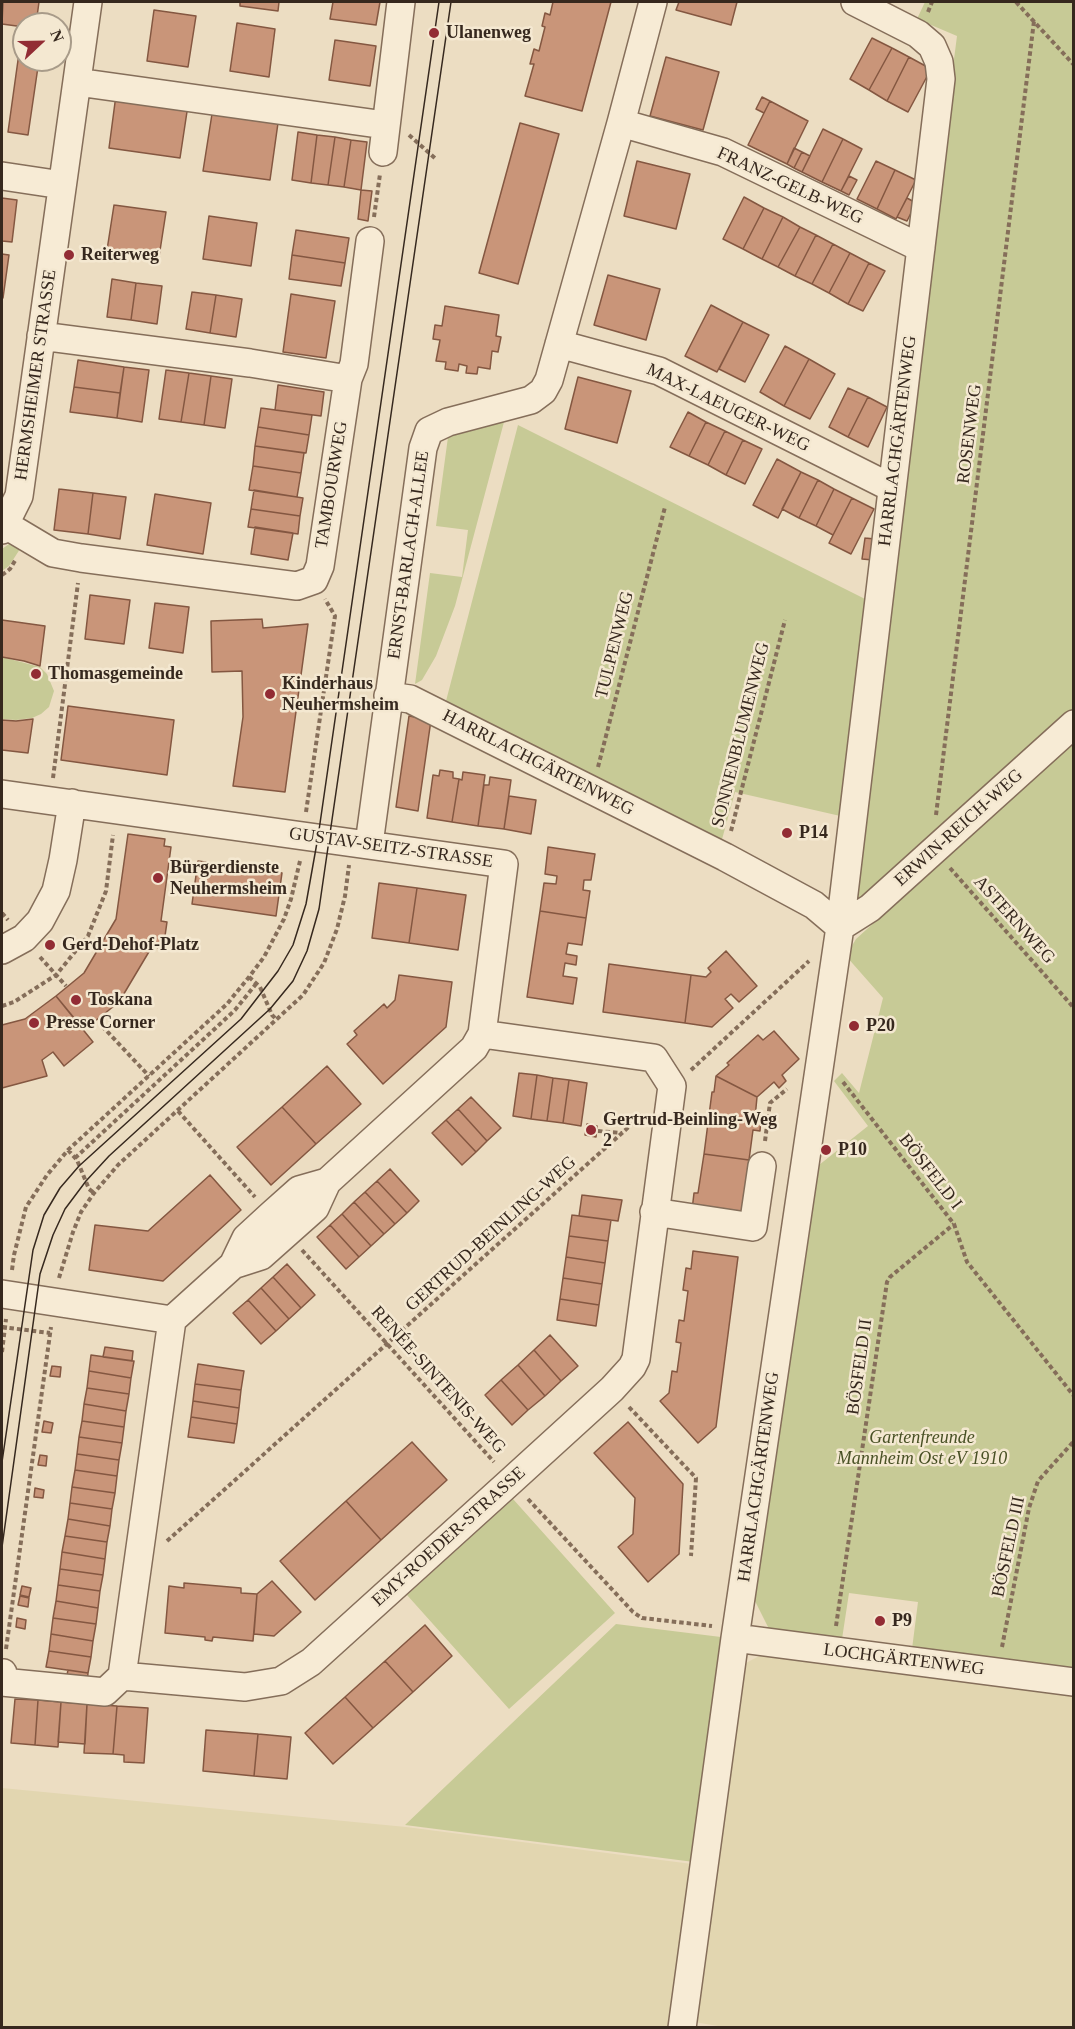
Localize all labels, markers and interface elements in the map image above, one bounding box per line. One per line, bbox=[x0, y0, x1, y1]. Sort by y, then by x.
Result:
north arrow bbox=[12, 12, 72, 72]
place label: Ulanenweg bbox=[446, 22, 531, 44]
marker: Ulanenweg bbox=[427, 26, 441, 40]
text: N bbox=[47, 27, 67, 44]
street label: FRANZ-GELB-WEG bbox=[713, 143, 867, 229]
place label: Reiterweg bbox=[81, 244, 159, 266]
marker: Reiterweg bbox=[62, 248, 76, 262]
street label: HERMSHEIMER STRASSE bbox=[11, 268, 61, 482]
street label: HARRLACHGÄRTENWEG bbox=[874, 335, 922, 547]
street label: MAX-LAEUGER-WEG bbox=[643, 359, 813, 457]
street label: ROSENWEG bbox=[953, 383, 987, 485]
street label: TAMBOURWEG bbox=[311, 420, 353, 550]
street label: ERNST-BARLACH-ALLEE bbox=[384, 449, 434, 661]
street label: TULPENWEG bbox=[591, 589, 639, 701]
street label: SONNENBLUMENWEG bbox=[708, 640, 774, 830]
place label: Thomasgemeinde bbox=[48, 663, 183, 685]
marker: Thomasgemeinde bbox=[29, 667, 43, 681]
place label: Kinderhaus Neuhermsheim bbox=[282, 673, 399, 716]
marker: Kinderhaus Neuhermsheim bbox=[263, 687, 277, 701]
street label: HARRLACHGÄRTENWEG bbox=[439, 705, 637, 821]
street label: ERWIN-REICH-WEG bbox=[890, 765, 1028, 891]
place label: P14 bbox=[799, 822, 828, 844]
street label: GUSTAV-SEITZ-STRASSE bbox=[288, 823, 494, 873]
marker: P14 bbox=[780, 826, 794, 840]
place label: Bürgerdienste Neuhermsheim bbox=[170, 857, 287, 900]
marker: Bürgerdienste Neuhermsheim bbox=[151, 871, 165, 885]
street label: ASTERNWEG bbox=[969, 872, 1059, 968]
place label: Gerd-Dehof-Platz bbox=[62, 934, 199, 956]
marker: Gerd-Dehof-Platz bbox=[43, 938, 57, 952]
place label: Toskana bbox=[88, 989, 152, 1011]
marker: Toskana bbox=[69, 993, 83, 1007]
place label: Presse Corner bbox=[46, 1012, 155, 1034]
place label: P20 bbox=[866, 1015, 895, 1037]
marker: Presse Corner bbox=[27, 1016, 41, 1030]
marker: P20 bbox=[847, 1019, 861, 1033]
place label: Gertrud-Beinling-Weg 2 bbox=[603, 1109, 777, 1152]
marker: Gertrud-Beinling-Weg 2 bbox=[584, 1123, 598, 1137]
street label: BÖSFELD I bbox=[894, 1130, 966, 1214]
place label: P10 bbox=[838, 1139, 867, 1161]
marker: P10 bbox=[819, 1143, 833, 1157]
street label: GERTRUD-BEINLING-WEG bbox=[401, 1152, 581, 1316]
street label: RENÉE-SINTENIS-WEG bbox=[366, 1302, 510, 1458]
street label: BÖSFELD II bbox=[843, 1318, 877, 1416]
street label: HARRLACHGÄRTENWEG bbox=[734, 1371, 784, 1583]
park label: Gartenfreunde Mannheim Ost eV 1910 bbox=[837, 1427, 1007, 1470]
street label: EMY-ROEDER-STRASSE bbox=[368, 1462, 530, 1612]
street label: BÖSFELD III bbox=[988, 1495, 1030, 1599]
place label: P9 bbox=[892, 1610, 912, 1632]
marker: P9 bbox=[873, 1614, 887, 1628]
street label: LOCHGÄRTENWEG bbox=[822, 1639, 986, 1681]

